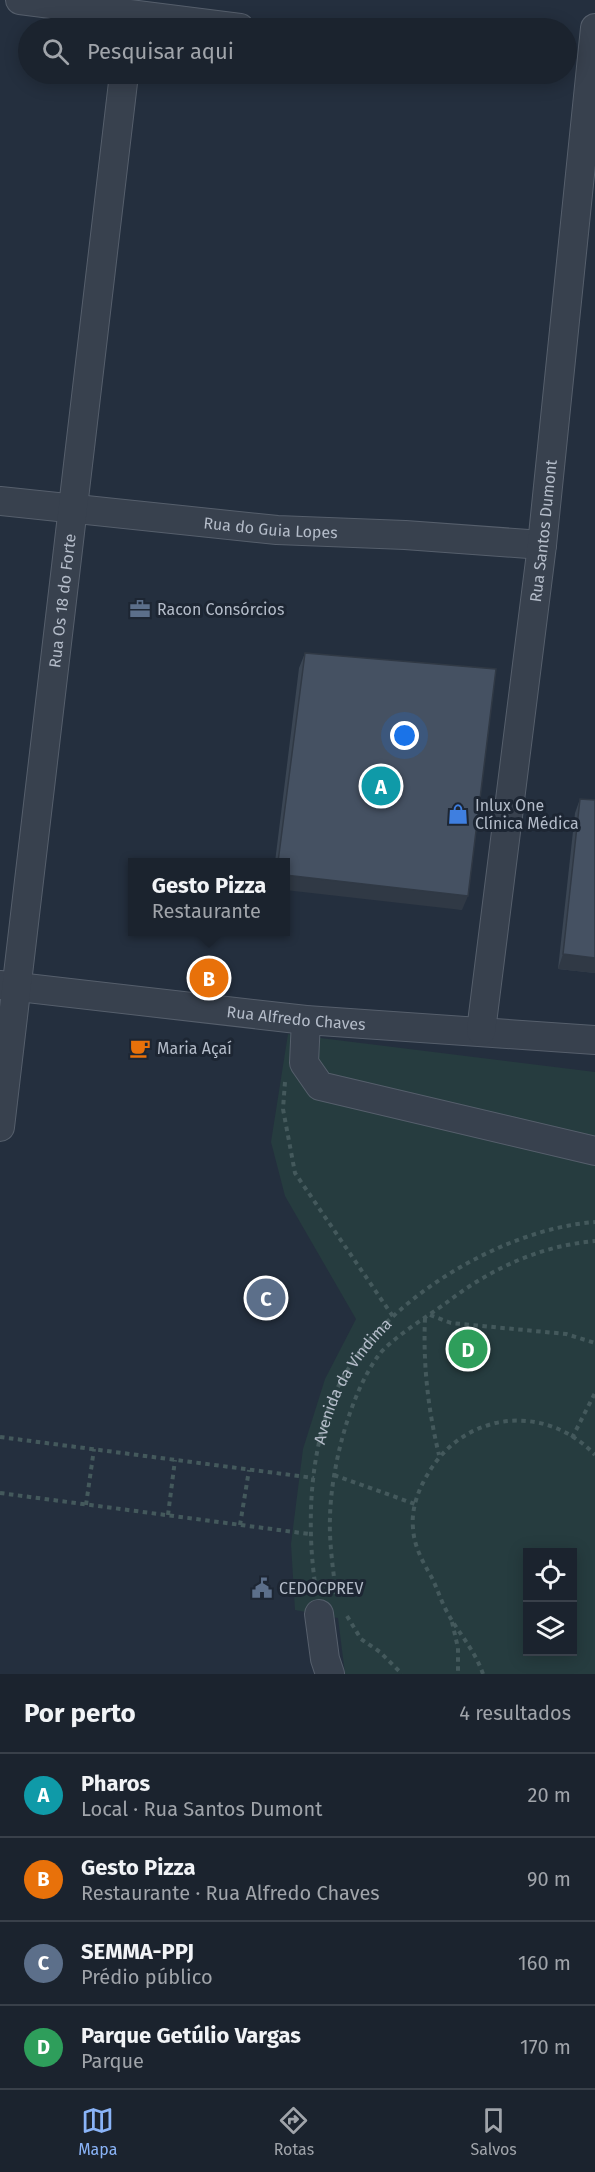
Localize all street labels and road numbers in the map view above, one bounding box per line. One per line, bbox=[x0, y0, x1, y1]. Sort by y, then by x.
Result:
street label: Rua Santos Dumont bbox=[525, 458, 560, 603]
street label: Rua do Guia Lopes bbox=[203, 513, 338, 542]
street label: Rua Os 18 do Forte bbox=[45, 532, 79, 669]
street label: Rua Alfredo Chaves bbox=[226, 1001, 366, 1034]
street label: Avenida da Vindima bbox=[309, 1314, 395, 1446]

